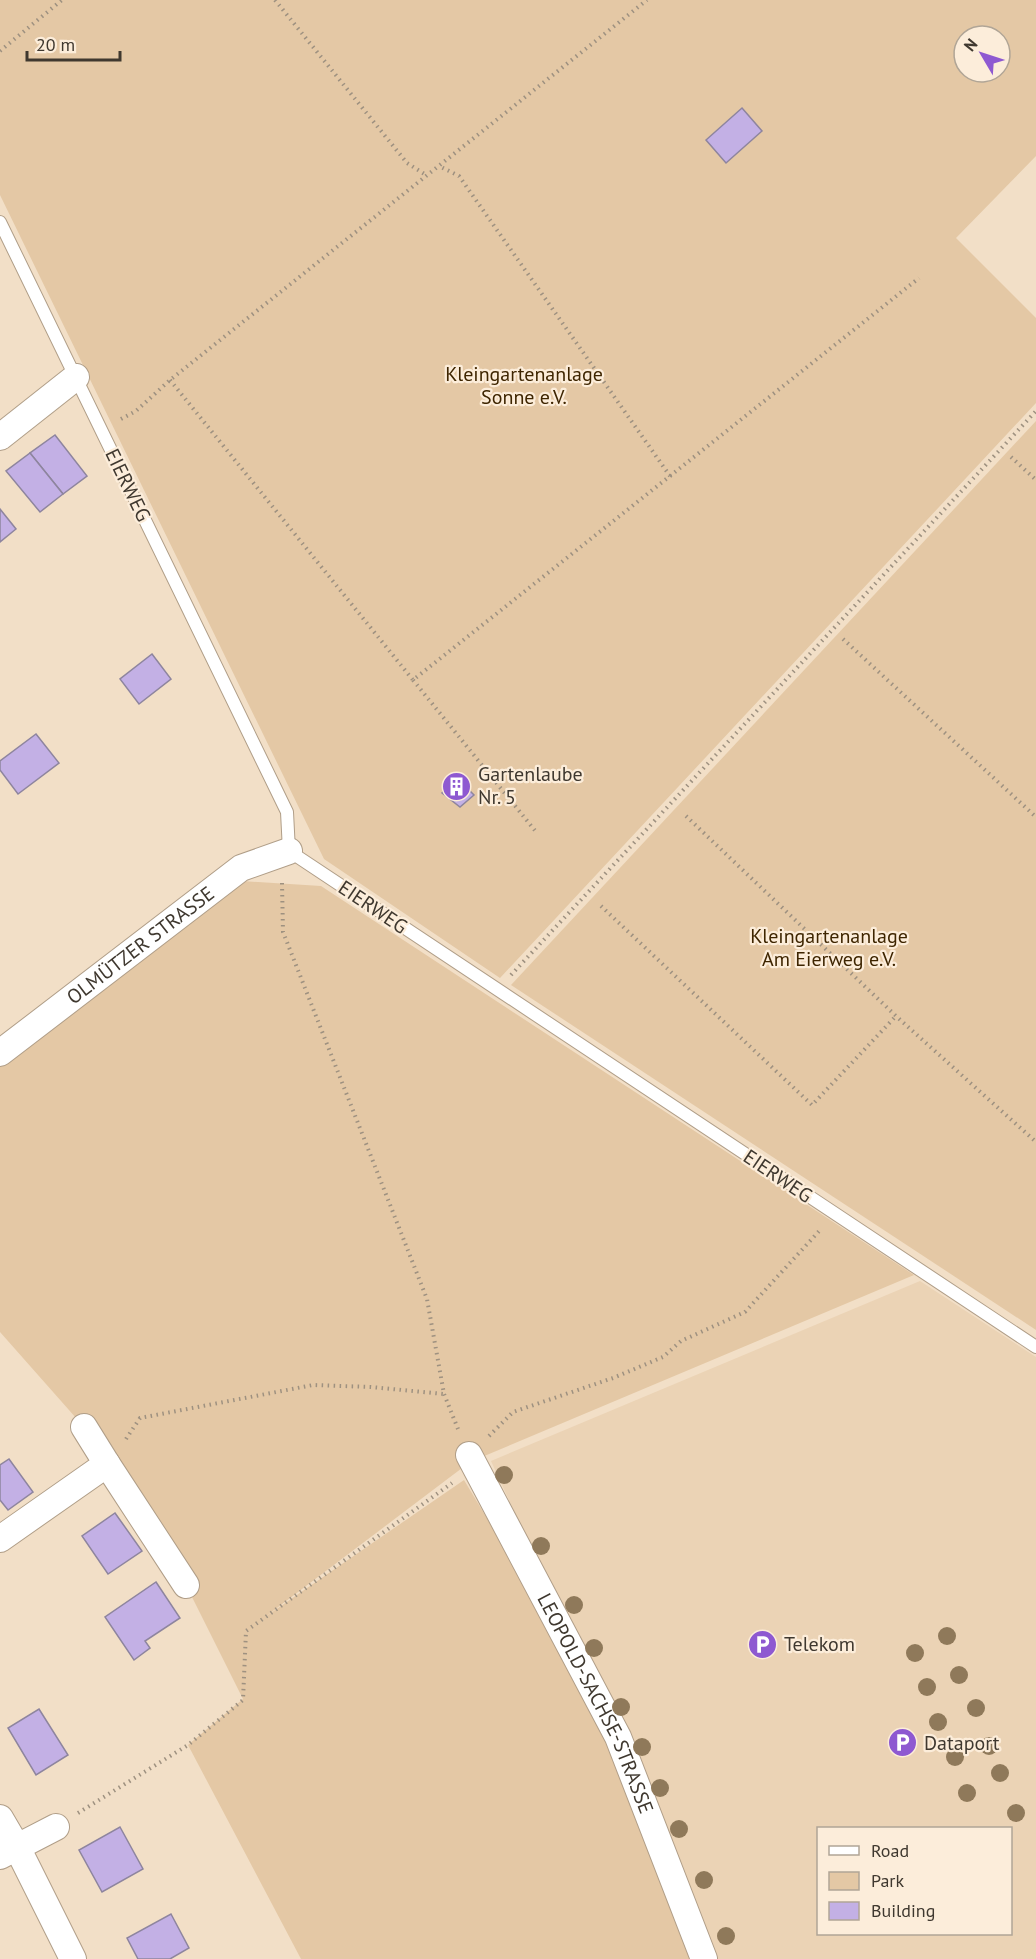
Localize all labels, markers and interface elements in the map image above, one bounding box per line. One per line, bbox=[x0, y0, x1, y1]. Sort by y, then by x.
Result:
scale bar bbox=[27, 24, 120, 62]
north arrow bbox=[952, 24, 1012, 84]
text: 20 m bbox=[36, 33, 75, 56]
text: N bbox=[959, 34, 981, 55]
park label: Kleingartenanlage Sonne e.V. bbox=[445, 361, 603, 410]
street label: EIERWEG bbox=[99, 444, 157, 526]
place label: Gartenlaube Nr. 5 bbox=[478, 761, 583, 810]
building icon: Gartenlaube Nr. 5 bbox=[441, 770, 473, 802]
street label: EIERWEG bbox=[333, 874, 413, 940]
street label: OLMÜTZER STRASSE bbox=[61, 880, 219, 1010]
park label: Kleingartenanlage Am Eierweg e.V. bbox=[750, 923, 908, 972]
street label: EIERWEG bbox=[738, 1143, 818, 1209]
street label: LEOPOLD-SACHSE-STRASSE bbox=[531, 1589, 659, 1817]
parking icon: Telekom bbox=[747, 1628, 779, 1660]
place label: Telekom bbox=[784, 1631, 855, 1657]
parking icon: Dataport bbox=[887, 1727, 919, 1759]
place label: Dataport bbox=[924, 1730, 1000, 1756]
legend bbox=[817, 1827, 1012, 1935]
text: Road bbox=[871, 1839, 909, 1862]
text: Park bbox=[871, 1869, 904, 1892]
text: Building bbox=[871, 1899, 935, 1922]

